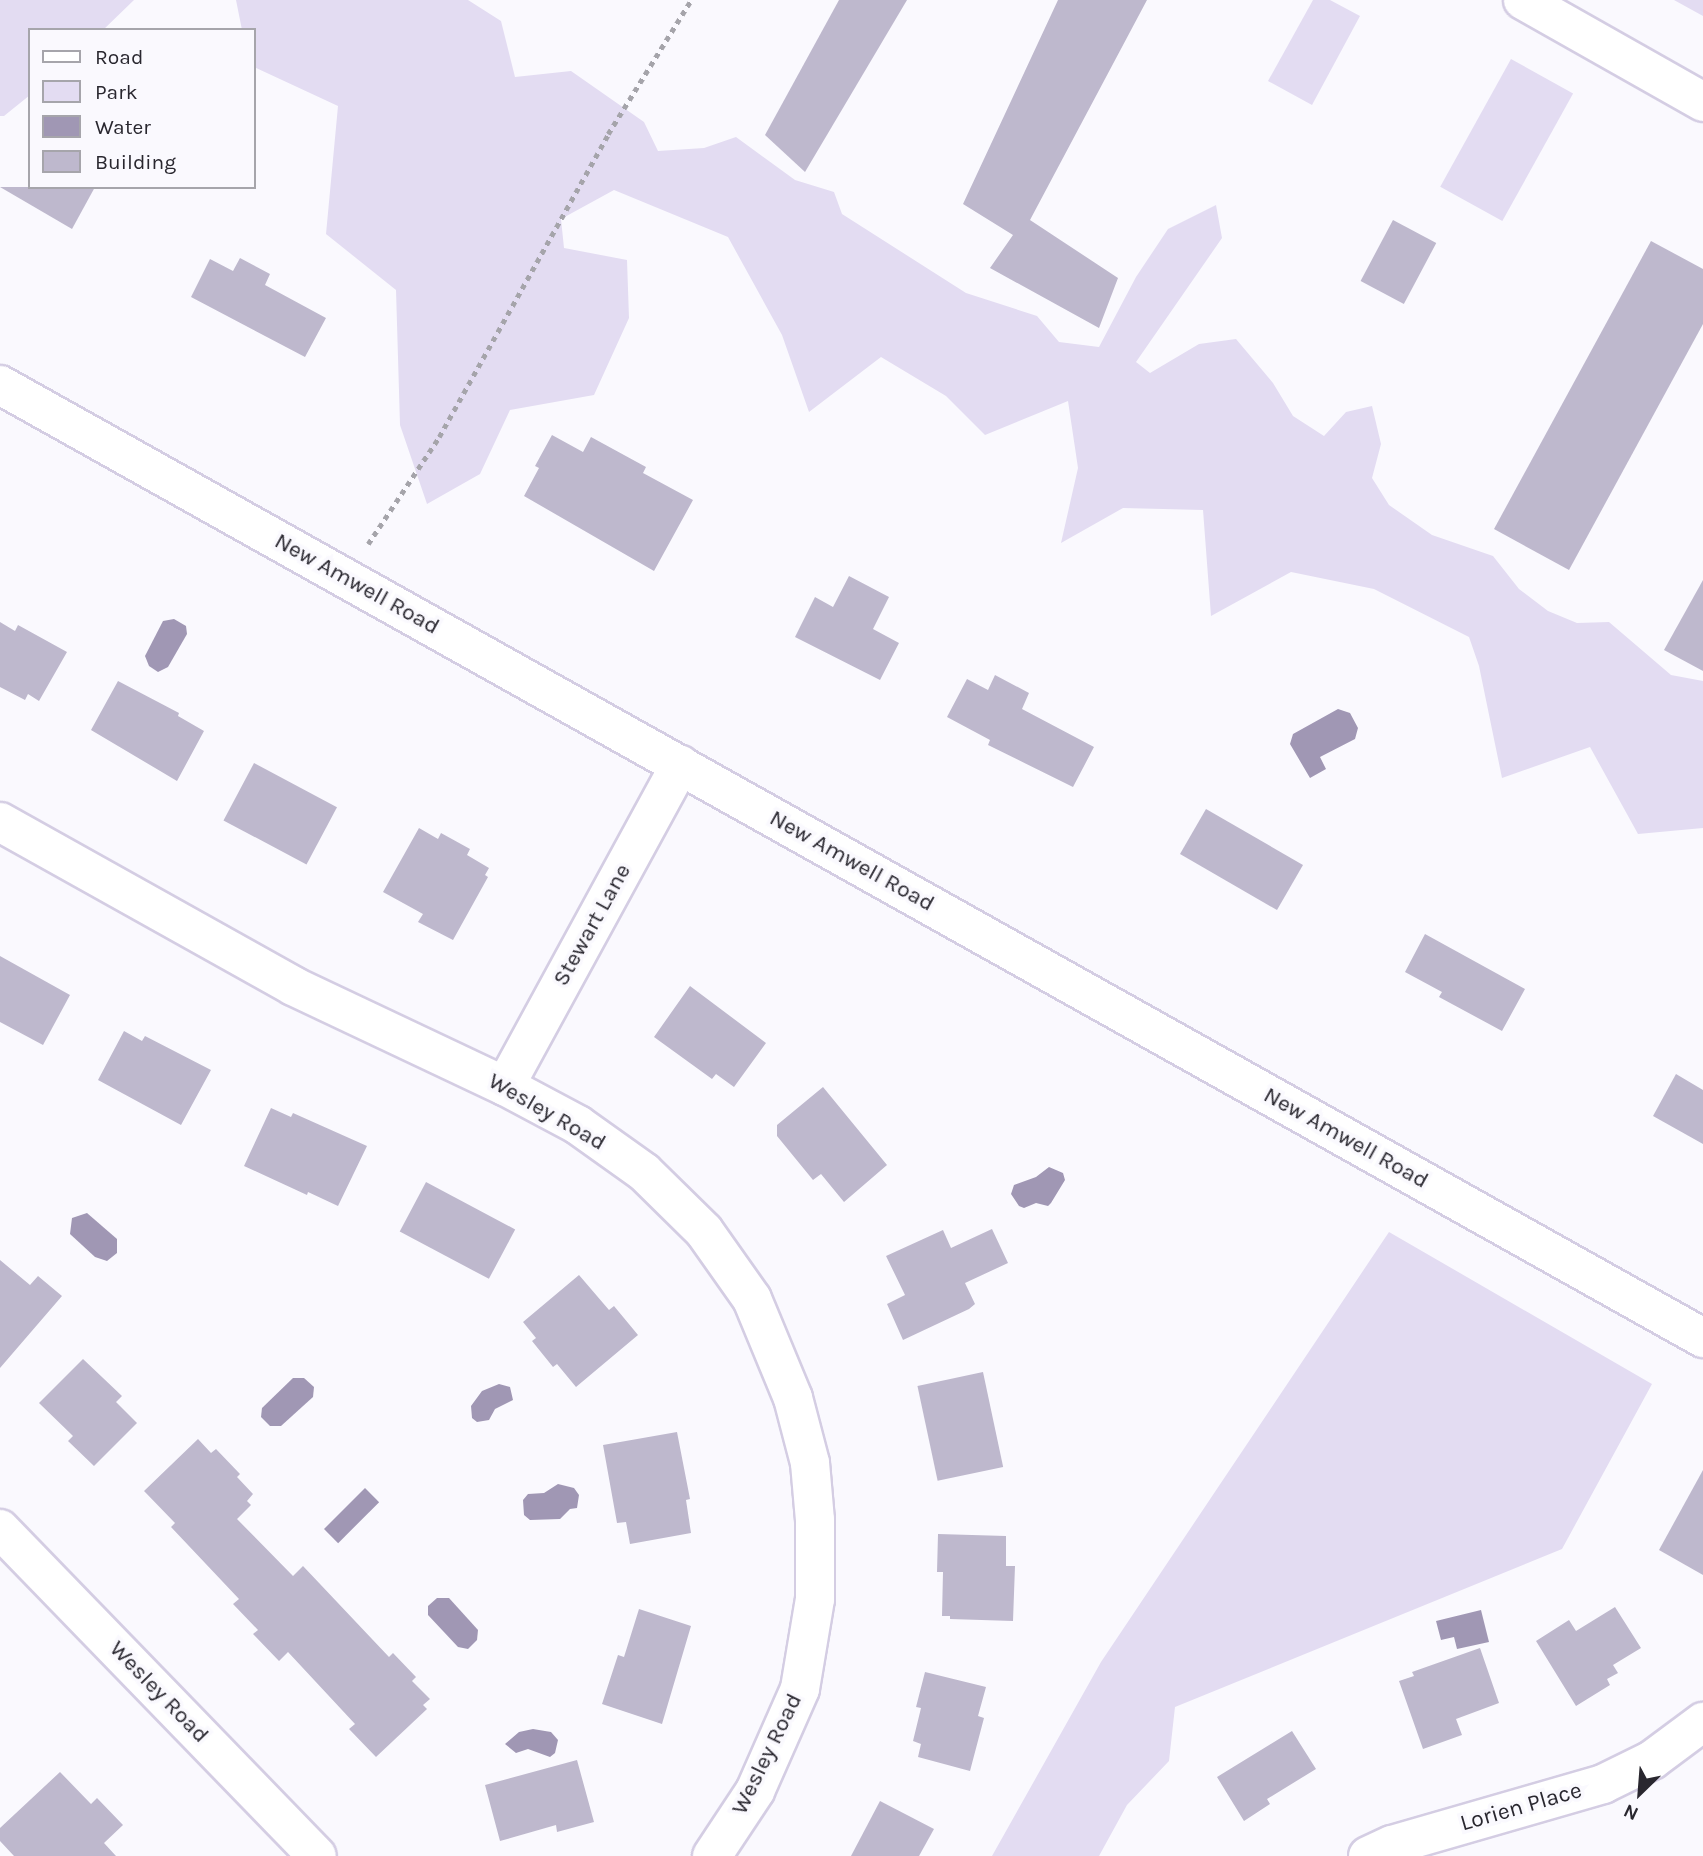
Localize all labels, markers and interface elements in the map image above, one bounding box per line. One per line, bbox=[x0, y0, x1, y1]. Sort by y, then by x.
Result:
legend bbox=[28, 28, 256, 189]
text: Road bbox=[95, 45, 143, 69]
text: Park bbox=[95, 80, 138, 104]
text: Water bbox=[95, 115, 151, 139]
text: Building bbox=[95, 150, 176, 174]
street label: New Amwell Road bbox=[270, 527, 444, 641]
street label: New Amwell Road bbox=[765, 804, 939, 918]
street label: Stewart Lane bbox=[547, 859, 637, 991]
street label: Wesley Road bbox=[483, 1067, 611, 1157]
street label: New Amwell Road bbox=[1259, 1081, 1433, 1195]
street label: Wesley Road bbox=[104, 1635, 214, 1749]
street label: Wesley Road bbox=[726, 1689, 808, 1819]
north arrow bbox=[1605, 1758, 1675, 1828]
street label: Lorien Place bbox=[1457, 1776, 1585, 1838]
text: N bbox=[1620, 1799, 1642, 1825]

